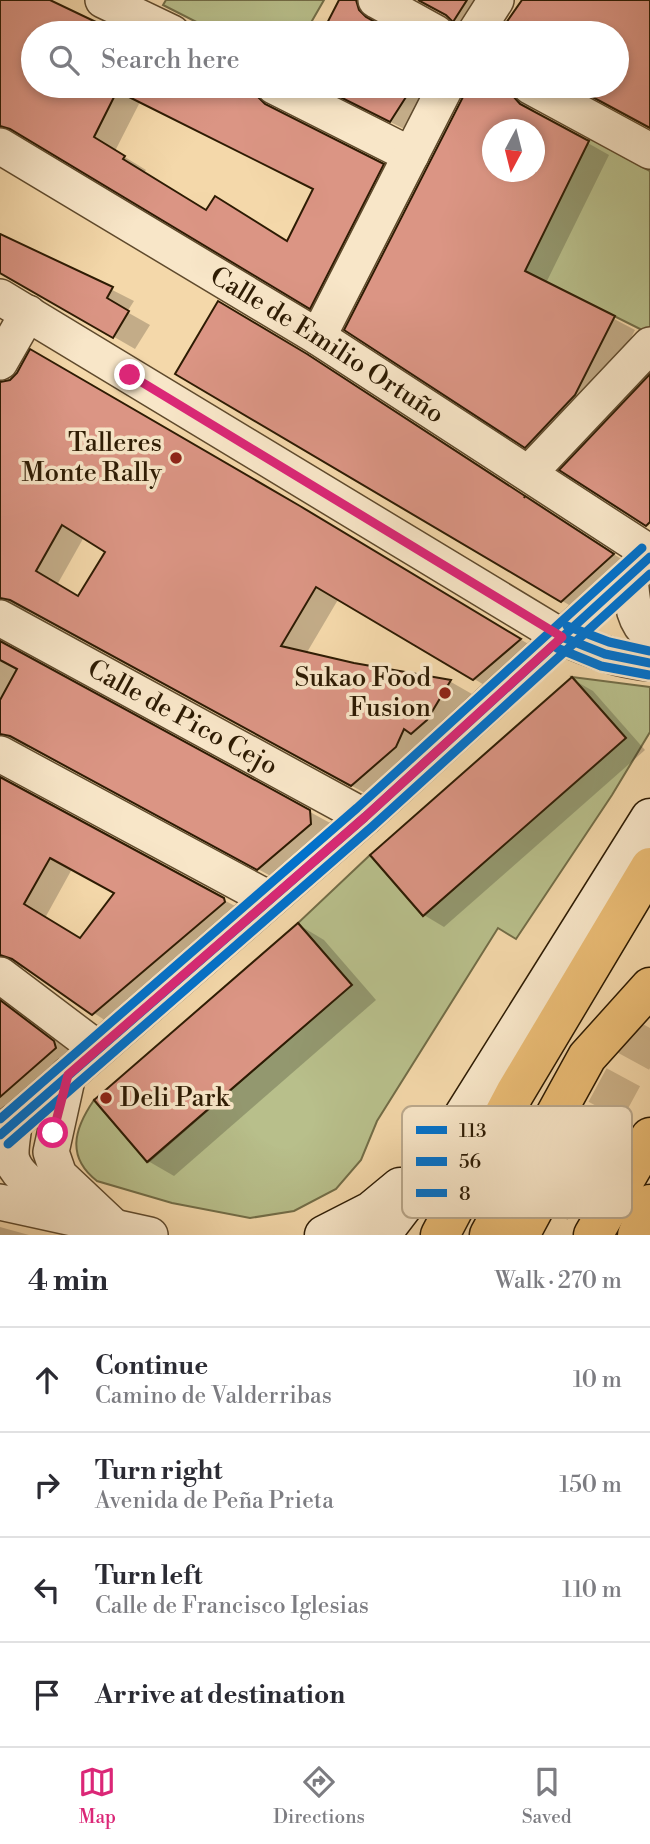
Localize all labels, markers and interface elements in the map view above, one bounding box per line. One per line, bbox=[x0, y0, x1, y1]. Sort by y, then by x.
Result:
search box bbox=[21, 21, 629, 98]
icon: search bbox=[45, 41, 83, 79]
text: Search here bbox=[101, 44, 240, 76]
north arrow bbox=[482, 119, 545, 182]
street label: Calle de Emilio Ortuño bbox=[204, 260, 450, 431]
route end bbox=[114, 359, 145, 390]
place label: Talleres Monte Rally bbox=[22, 427, 162, 489]
marker: Talleres Monte Rally bbox=[168, 450, 184, 466]
street label: Calle de Pico Cejo bbox=[82, 653, 283, 782]
place label: Sukao Food Fusion bbox=[294, 662, 431, 724]
marker: Sukao Food Fusion bbox=[437, 685, 453, 701]
place label: Deli Park bbox=[120, 1082, 230, 1114]
marker: Deli Park bbox=[98, 1090, 114, 1106]
legend bbox=[402, 1106, 632, 1218]
route start bbox=[37, 1117, 68, 1148]
text: 113 bbox=[459, 1119, 486, 1143]
text: 56 bbox=[459, 1150, 481, 1174]
text: 8 bbox=[459, 1182, 471, 1206]
text: 4 min bbox=[28, 1262, 108, 1300]
text: Walk · 270 m bbox=[495, 1267, 622, 1295]
text: Continue bbox=[95, 1350, 208, 1382]
icon: ahead bbox=[28, 1361, 66, 1399]
text: 10 m bbox=[573, 1366, 622, 1394]
text: Camino de Valderribas bbox=[95, 1382, 332, 1410]
text: Turn right bbox=[95, 1455, 223, 1487]
icon: right bbox=[28, 1466, 66, 1504]
text: 150 m bbox=[559, 1471, 622, 1499]
text: Avenida de Peña Prieta bbox=[95, 1487, 334, 1515]
text: Turn left bbox=[95, 1560, 203, 1592]
icon: left bbox=[28, 1571, 66, 1609]
text: 110 m bbox=[562, 1576, 622, 1604]
text: Calle de Francisco Iglesias bbox=[95, 1592, 369, 1620]
icon: arrive bbox=[28, 1676, 66, 1714]
text: Arrive at destination bbox=[95, 1679, 345, 1711]
tab: Map bbox=[78, 1763, 116, 1829]
tab: Directions bbox=[273, 1763, 365, 1829]
tab: Saved bbox=[522, 1763, 572, 1829]

